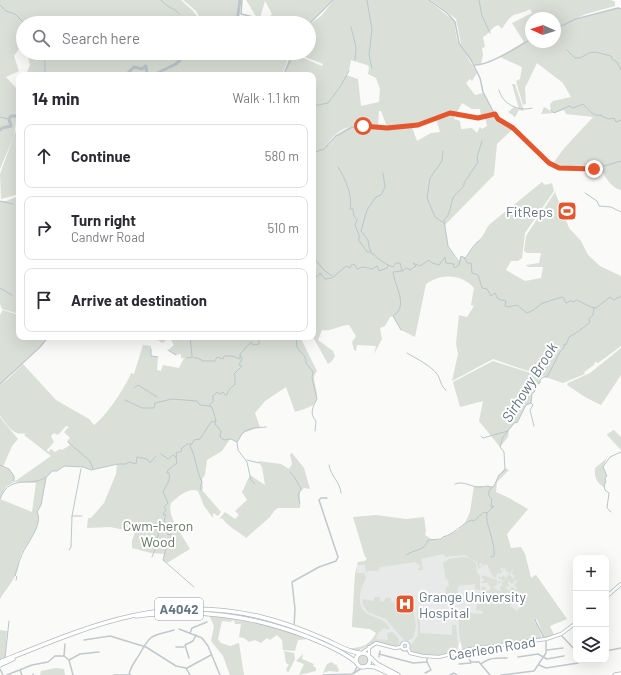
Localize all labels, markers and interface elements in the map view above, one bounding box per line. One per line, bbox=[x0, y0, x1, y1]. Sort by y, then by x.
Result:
north arrow bbox=[525, 12, 561, 48]
search box bbox=[16, 16, 316, 60]
icon: search bbox=[30, 27, 52, 49]
text: Search here bbox=[62, 29, 140, 47]
text: 14 min bbox=[32, 88, 80, 108]
text: Walk · 1.1 km bbox=[233, 90, 300, 106]
route start bbox=[354, 117, 372, 135]
icon: ahead bbox=[33, 145, 55, 167]
text: Continue bbox=[71, 147, 131, 165]
text: 580 m bbox=[265, 148, 299, 164]
route end bbox=[585, 160, 603, 178]
sports icon: FitReps bbox=[556, 200, 578, 222]
place label: FitReps bbox=[506, 203, 553, 220]
text: Turn right bbox=[71, 211, 136, 229]
icon: right bbox=[33, 217, 55, 239]
text: 510 m bbox=[267, 220, 299, 236]
text: Candwr Road bbox=[71, 229, 145, 245]
icon: arrive bbox=[33, 289, 55, 311]
text: Arrive at destination bbox=[71, 291, 207, 309]
water label: Sirhowy Brook bbox=[497, 338, 561, 425]
park label: Cwm-heron Wood bbox=[123, 517, 193, 550]
map controls bbox=[573, 555, 609, 663]
button: + bbox=[573, 555, 609, 591]
place label: Grange University Hospital bbox=[419, 588, 527, 621]
button: − bbox=[573, 591, 609, 627]
hospital icon: Grange University Hospital bbox=[394, 593, 416, 615]
road number: A4042 bbox=[155, 598, 203, 620]
button: layers bbox=[573, 627, 609, 663]
street label: Caerleon Road bbox=[447, 633, 537, 663]

